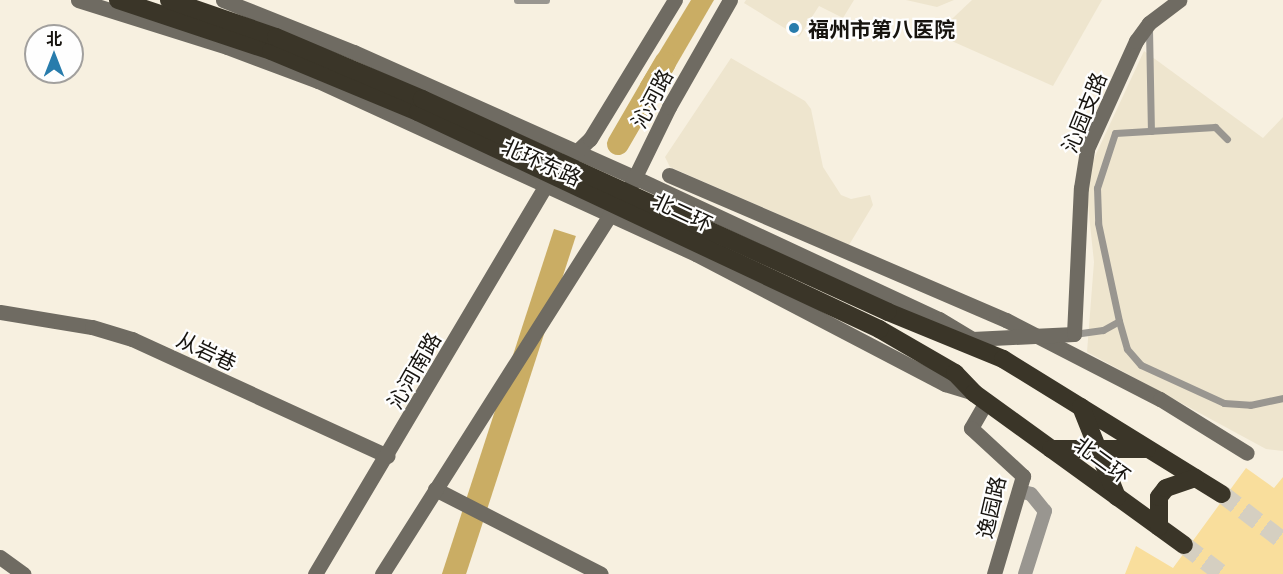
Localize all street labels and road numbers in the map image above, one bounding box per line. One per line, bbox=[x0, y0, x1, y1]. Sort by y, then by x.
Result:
street label: 沁河路 bbox=[625, 64, 677, 132]
street label: 沁园支路 bbox=[1056, 68, 1110, 156]
street label: 北环东路 bbox=[499, 132, 585, 190]
street label: 北二环 bbox=[649, 186, 717, 236]
street label: 从岩巷 bbox=[173, 325, 241, 375]
street label: 沁河南路 bbox=[381, 327, 445, 413]
street label: 北二环 bbox=[1070, 430, 1136, 488]
street label: 逸园路 bbox=[971, 473, 1009, 541]

